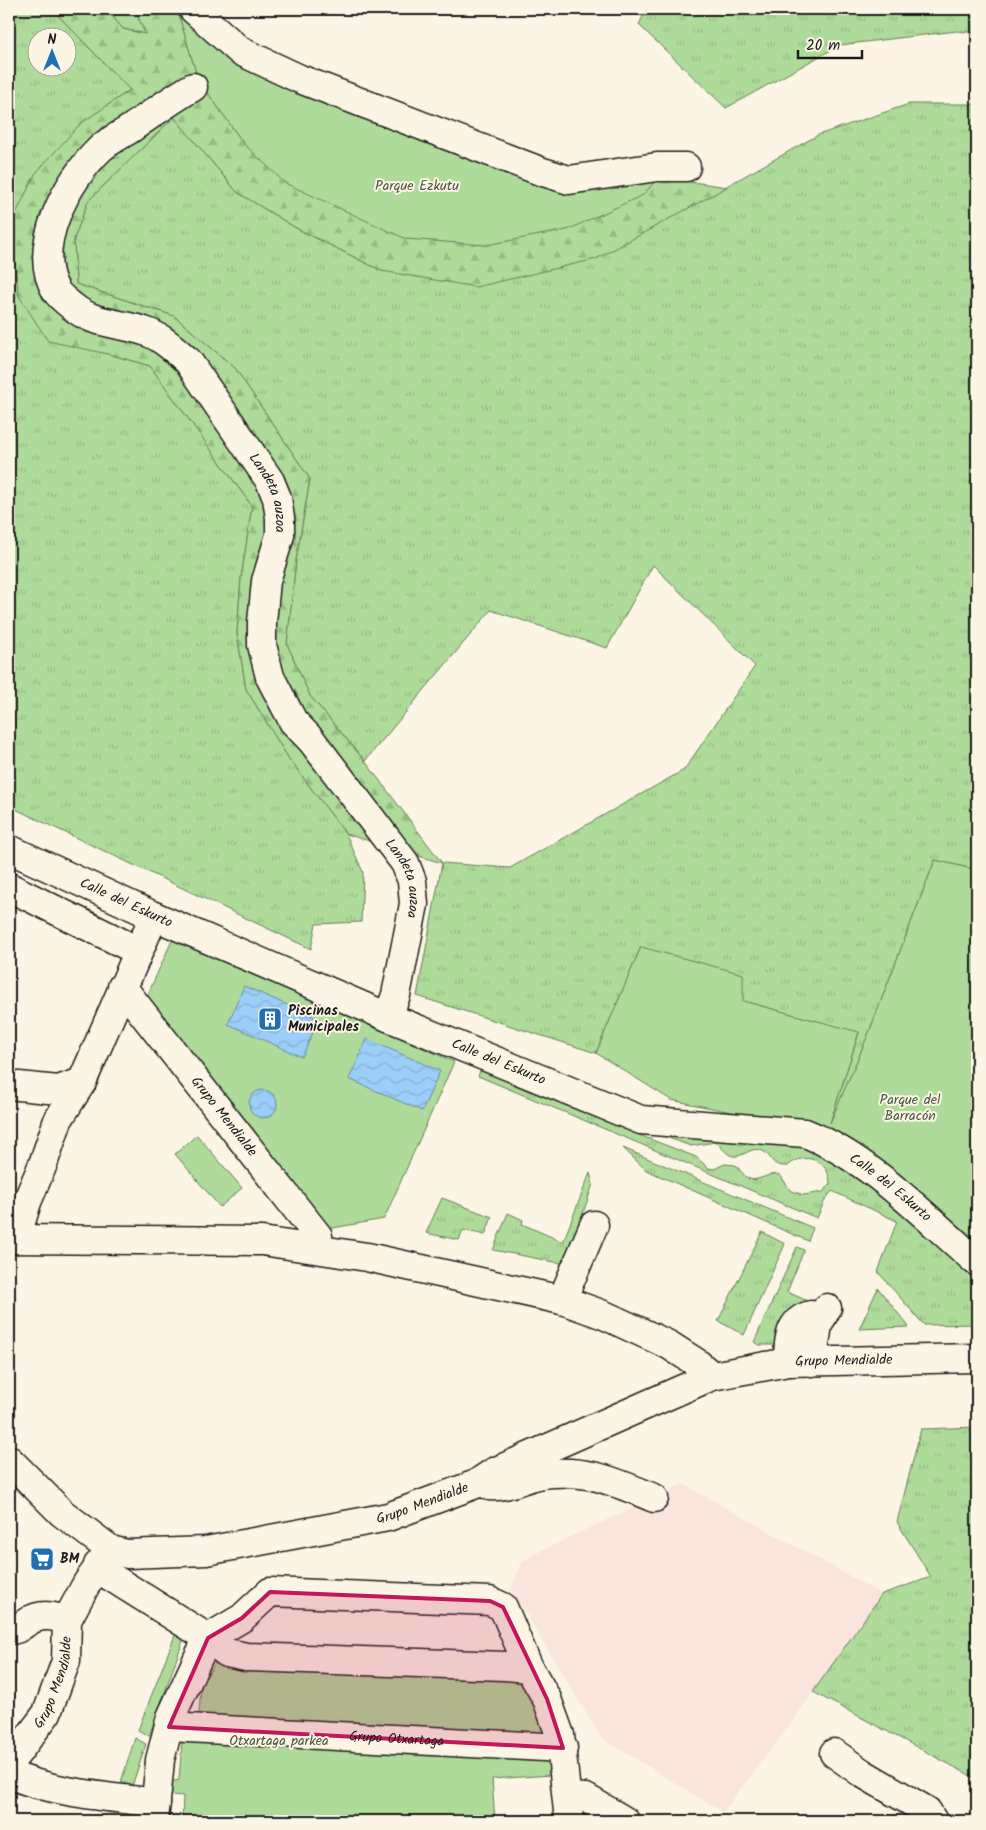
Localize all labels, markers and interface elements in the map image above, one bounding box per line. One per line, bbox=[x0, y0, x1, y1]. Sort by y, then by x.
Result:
north arrow bbox=[28, 28, 78, 78]
scale bar bbox=[798, 28, 862, 60]
text: N bbox=[48, 29, 57, 51]
text: 20 m bbox=[806, 34, 840, 58]
park label: Parque Ezkutu bbox=[375, 175, 459, 197]
street label: Landeta auzoa bbox=[243, 449, 291, 533]
street label: Landeta auzoa bbox=[379, 834, 425, 920]
street label: Calle del Eskurto bbox=[76, 872, 176, 934]
place label: Piscinas Municipales bbox=[288, 1000, 359, 1038]
building icon: Piscinas Municipales bbox=[257, 1006, 283, 1032]
street label: Calle del Eskurto bbox=[448, 1033, 549, 1091]
street label: Grupo Mendialde bbox=[185, 1072, 263, 1162]
park label: Parque del Barracón bbox=[880, 1089, 941, 1127]
street label: Calle del Eskurto bbox=[845, 1148, 936, 1227]
street label: Grupo Mendialde bbox=[795, 1349, 893, 1373]
street label: Grupo Mendialde bbox=[375, 1476, 473, 1530]
supermarket icon: BM bbox=[29, 1546, 55, 1572]
place label: BM bbox=[60, 1548, 80, 1570]
street label: Grupo Mendialde bbox=[28, 1635, 78, 1733]
street label: Grupo Otxartaga bbox=[349, 1726, 445, 1753]
park label: Otxartaga parkea bbox=[229, 1730, 329, 1752]

